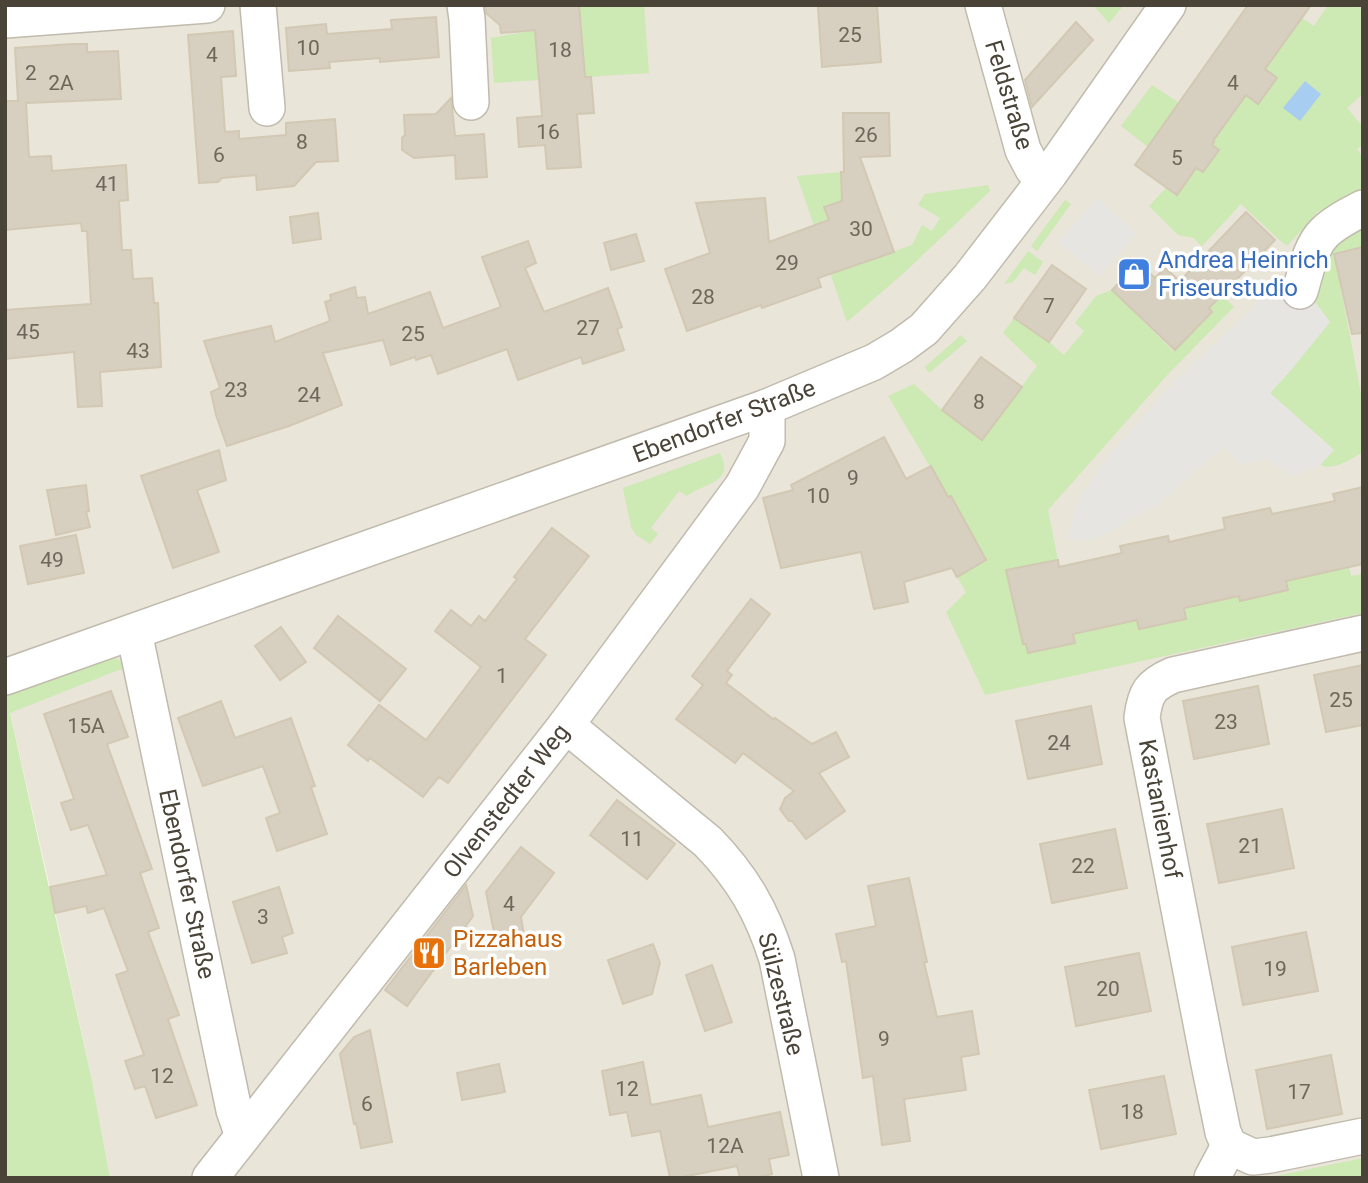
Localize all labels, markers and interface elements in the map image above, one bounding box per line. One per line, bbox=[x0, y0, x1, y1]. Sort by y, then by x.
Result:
house number: 25 bbox=[838, 23, 862, 47]
house number: 10 bbox=[296, 36, 320, 60]
street label: Feldstraße bbox=[979, 37, 1039, 153]
house number: 18 bbox=[548, 38, 572, 62]
house number: 4 bbox=[206, 43, 218, 67]
house number: 2 bbox=[25, 61, 37, 85]
house number: 2A bbox=[48, 71, 74, 95]
house number: 4 bbox=[1227, 71, 1239, 95]
house number: 16 bbox=[536, 120, 560, 144]
house number: 26 bbox=[854, 123, 878, 147]
house number: 8 bbox=[296, 130, 308, 154]
house number: 6 bbox=[213, 143, 225, 167]
house number: 5 bbox=[1171, 146, 1183, 170]
house number: 41 bbox=[95, 172, 119, 196]
house number: 30 bbox=[849, 217, 873, 241]
place label: Andrea Heinrich Friseurstudio bbox=[1158, 246, 1329, 302]
house number: 29 bbox=[775, 251, 799, 275]
shop icon: Andrea Heinrich Friseurstudio bbox=[1115, 255, 1153, 293]
house number: 28 bbox=[691, 285, 715, 309]
house number: 7 bbox=[1043, 294, 1055, 318]
house number: 27 bbox=[576, 316, 600, 340]
house number: 45 bbox=[16, 320, 40, 344]
house number: 25 bbox=[401, 322, 425, 346]
house number: 43 bbox=[126, 339, 150, 363]
street label: Ebendorfer Straße bbox=[629, 373, 819, 469]
house number: 23 bbox=[224, 378, 248, 402]
house number: 24 bbox=[297, 383, 321, 407]
house number: 8 bbox=[973, 390, 985, 414]
house number: 9 bbox=[847, 466, 859, 490]
house number: 10 bbox=[806, 484, 830, 508]
house number: 49 bbox=[40, 548, 64, 572]
house number: 1 bbox=[496, 664, 508, 688]
house number: 25 bbox=[1329, 688, 1353, 712]
house number: 23 bbox=[1214, 710, 1238, 734]
house number: 15A bbox=[67, 714, 105, 738]
street label: Olvenstedter Weg bbox=[437, 718, 575, 884]
house number: 24 bbox=[1047, 731, 1071, 755]
street label: Kastanienhof bbox=[1133, 737, 1187, 882]
street label: Ebendorfer Straße bbox=[153, 787, 221, 981]
house number: 11 bbox=[620, 827, 644, 851]
house number: 21 bbox=[1238, 834, 1262, 858]
house number: 22 bbox=[1071, 854, 1095, 878]
house number: 4 bbox=[503, 892, 515, 916]
house number: 3 bbox=[257, 905, 269, 929]
place label: Pizzahaus Barleben bbox=[453, 925, 563, 981]
street label: Sülzestraße bbox=[752, 930, 810, 1058]
restaurant icon: Pizzahaus Barleben bbox=[410, 934, 448, 972]
house number: 19 bbox=[1263, 957, 1287, 981]
house number: 20 bbox=[1096, 977, 1120, 1001]
house number: 9 bbox=[878, 1027, 890, 1051]
house number: 12 bbox=[150, 1064, 174, 1088]
house number: 12 bbox=[615, 1077, 639, 1101]
house number: 17 bbox=[1287, 1080, 1311, 1104]
house number: 6 bbox=[361, 1092, 373, 1116]
house number: 18 bbox=[1120, 1100, 1144, 1124]
house number: 12A bbox=[706, 1134, 744, 1158]

